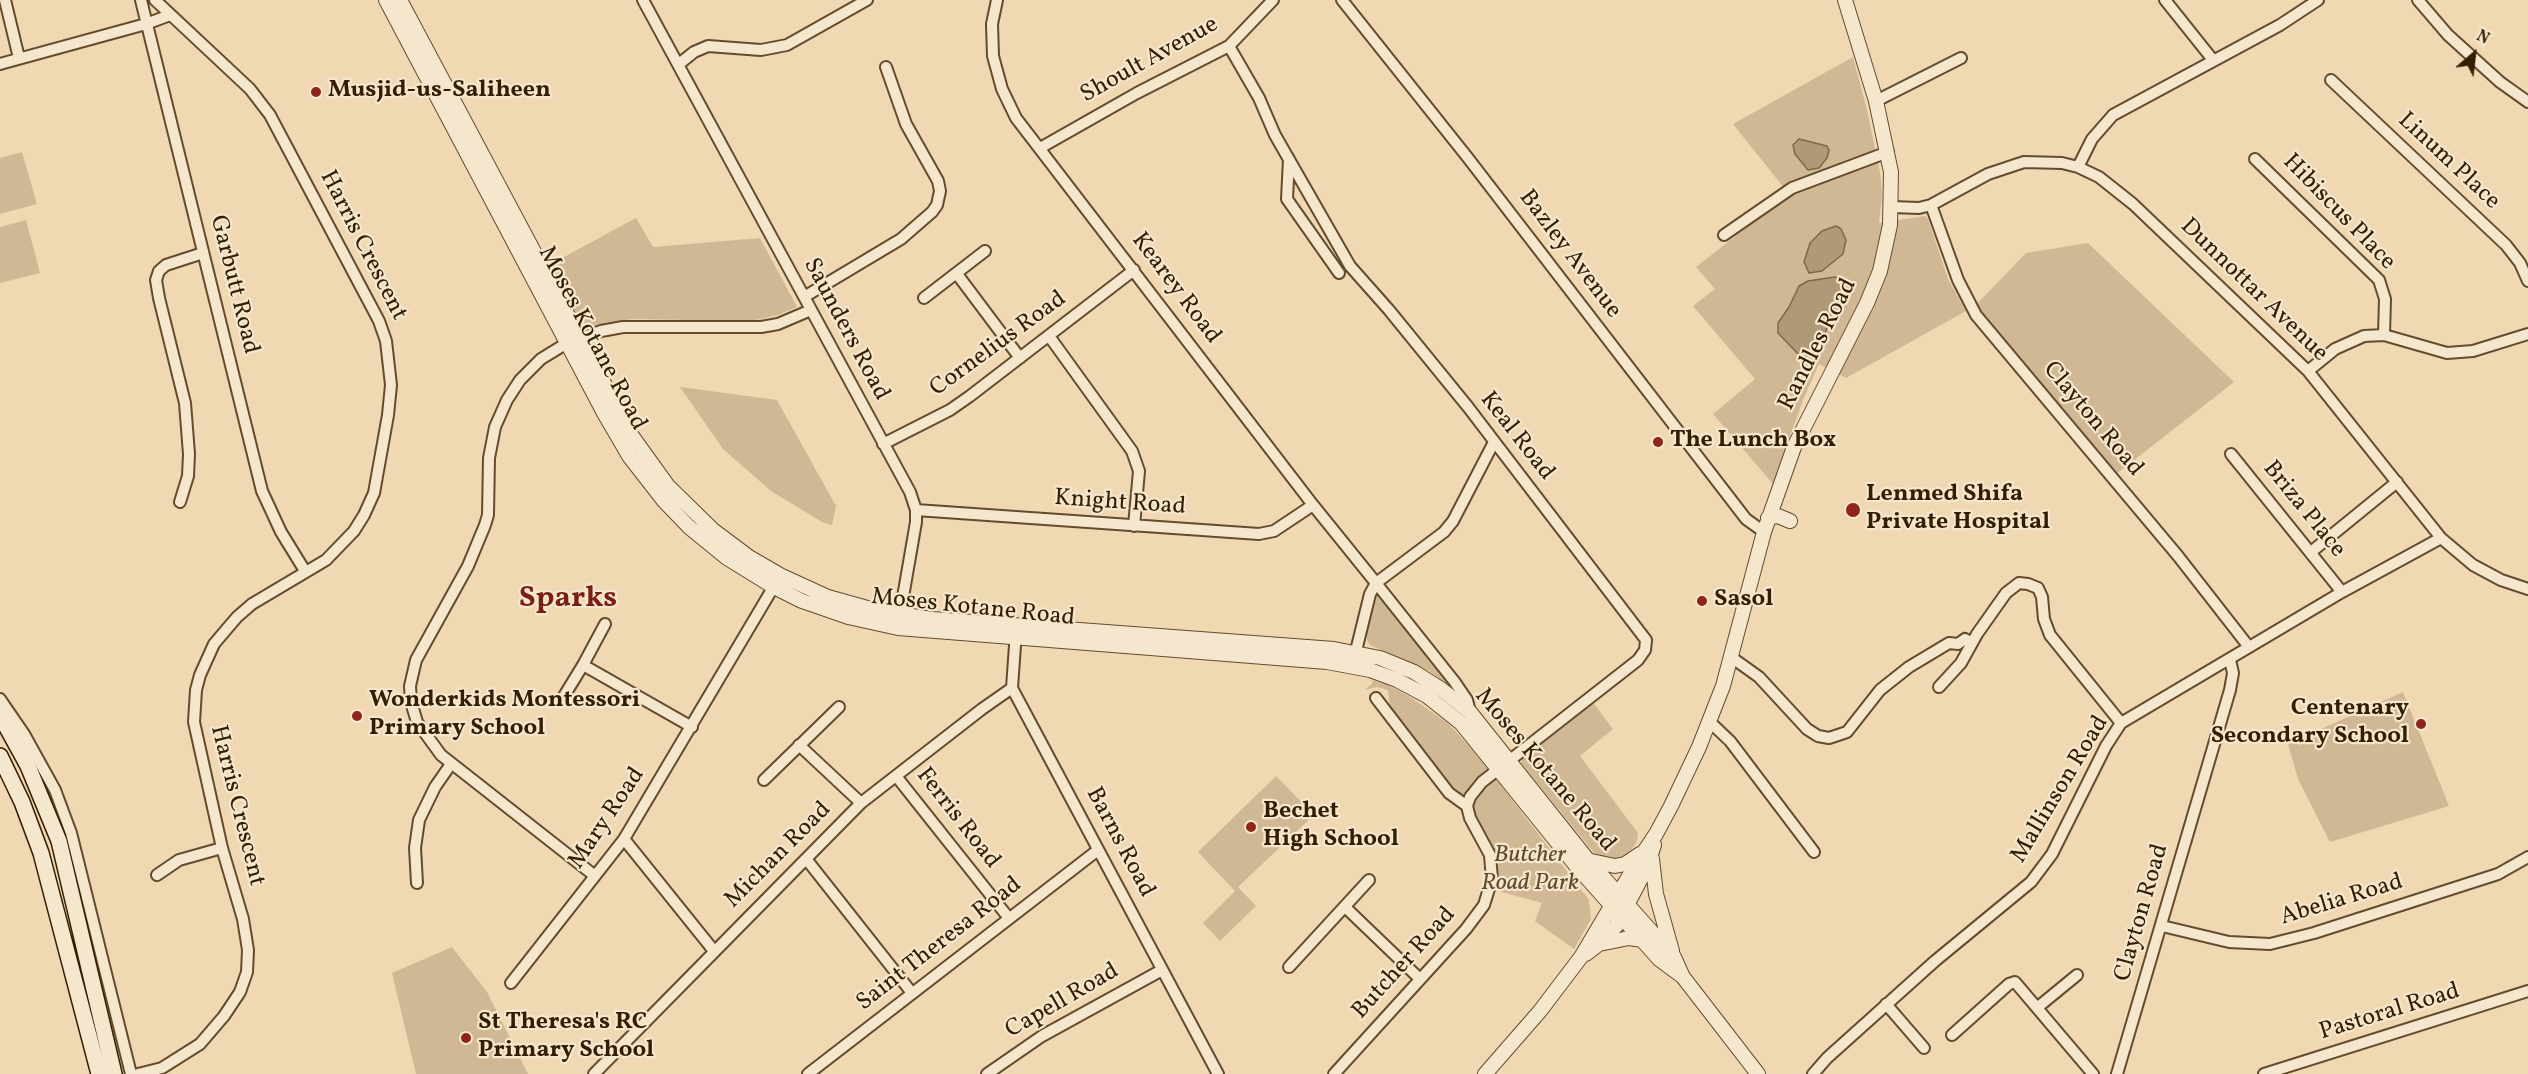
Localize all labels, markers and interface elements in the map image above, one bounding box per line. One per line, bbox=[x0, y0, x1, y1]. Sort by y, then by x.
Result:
street label: Shoult Avenue bbox=[1076, 11, 1224, 111]
north arrow bbox=[2444, 24, 2504, 84]
text: N bbox=[2472, 26, 2493, 51]
place label: Musjid-us-Saliheen bbox=[328, 78, 551, 106]
marker: Musjid-us-Saliheen bbox=[309, 85, 323, 99]
street label: Linum Place bbox=[2391, 107, 2505, 217]
street label: Hibiscus Place bbox=[2275, 149, 2401, 277]
street label: Harris Crescent bbox=[312, 166, 412, 326]
street label: Bazley Avenue bbox=[1511, 185, 1627, 325]
street label: Garbutt Road bbox=[202, 213, 264, 357]
street label: Dunnottar Avenue bbox=[2173, 213, 2333, 369]
street label: Kearey Road bbox=[1124, 228, 1226, 350]
street label: Moses Kotane Road bbox=[530, 242, 652, 436]
street label: Saunders Road bbox=[795, 254, 895, 406]
street label: Randles Road bbox=[1773, 274, 1865, 416]
street label: Cornelius Road bbox=[925, 286, 1073, 404]
street label: Clayton Road bbox=[2036, 357, 2148, 483]
street label: Keal Road bbox=[1472, 387, 1560, 487]
place label: The Lunch Box bbox=[1670, 428, 1836, 456]
marker: The Lunch Box bbox=[1651, 435, 1665, 449]
street label: Briza Place bbox=[2255, 456, 2351, 564]
place label: Lenmed Shifa Private Hospital bbox=[1866, 482, 2050, 538]
street label: Knight Road bbox=[1053, 485, 1187, 523]
marker: Lenmed Shifa Private Hospital bbox=[1844, 501, 1862, 519]
district label: Sparks bbox=[519, 582, 617, 618]
street label: Moses Kotane Road bbox=[870, 584, 1076, 634]
place label: Sasol bbox=[1714, 587, 1773, 615]
marker: Sasol bbox=[1695, 594, 1709, 608]
street label: Moses Kotane Road bbox=[1467, 683, 1621, 859]
place label: Wonderkids Montessori Primary School bbox=[369, 688, 640, 744]
place label: Centenary Secondary School bbox=[2211, 696, 2409, 752]
marker: Wonderkids Montessori Primary School bbox=[350, 709, 364, 723]
street label: Mallinson Road bbox=[2006, 711, 2116, 869]
marker: Centenary Secondary School bbox=[2414, 717, 2428, 731]
street label: Harris Crescent bbox=[202, 723, 270, 889]
street label: Mary Road bbox=[564, 763, 652, 875]
street label: Ferris Road bbox=[909, 763, 1005, 875]
street label: Barns Road bbox=[1078, 783, 1160, 903]
street label: Michan Road bbox=[720, 797, 838, 915]
place label: Bechet High School bbox=[1263, 799, 1399, 855]
marker: Bechet High School bbox=[1244, 820, 1258, 834]
street label: Clayton Road bbox=[2110, 841, 2176, 985]
park label: Butcher Road Park bbox=[1481, 843, 1579, 899]
street label: Abelia Road bbox=[2277, 869, 2407, 933]
street label: Saint Theresa Road bbox=[852, 872, 1028, 1018]
street label: Butcher Road bbox=[1347, 902, 1463, 1026]
street label: Capell Road bbox=[1001, 958, 1125, 1046]
street label: Pastoral Road bbox=[2316, 978, 2464, 1048]
place label: St Theresa's RC Primary School bbox=[478, 1010, 654, 1066]
marker: St Theresa's RC Primary School bbox=[459, 1031, 473, 1045]

